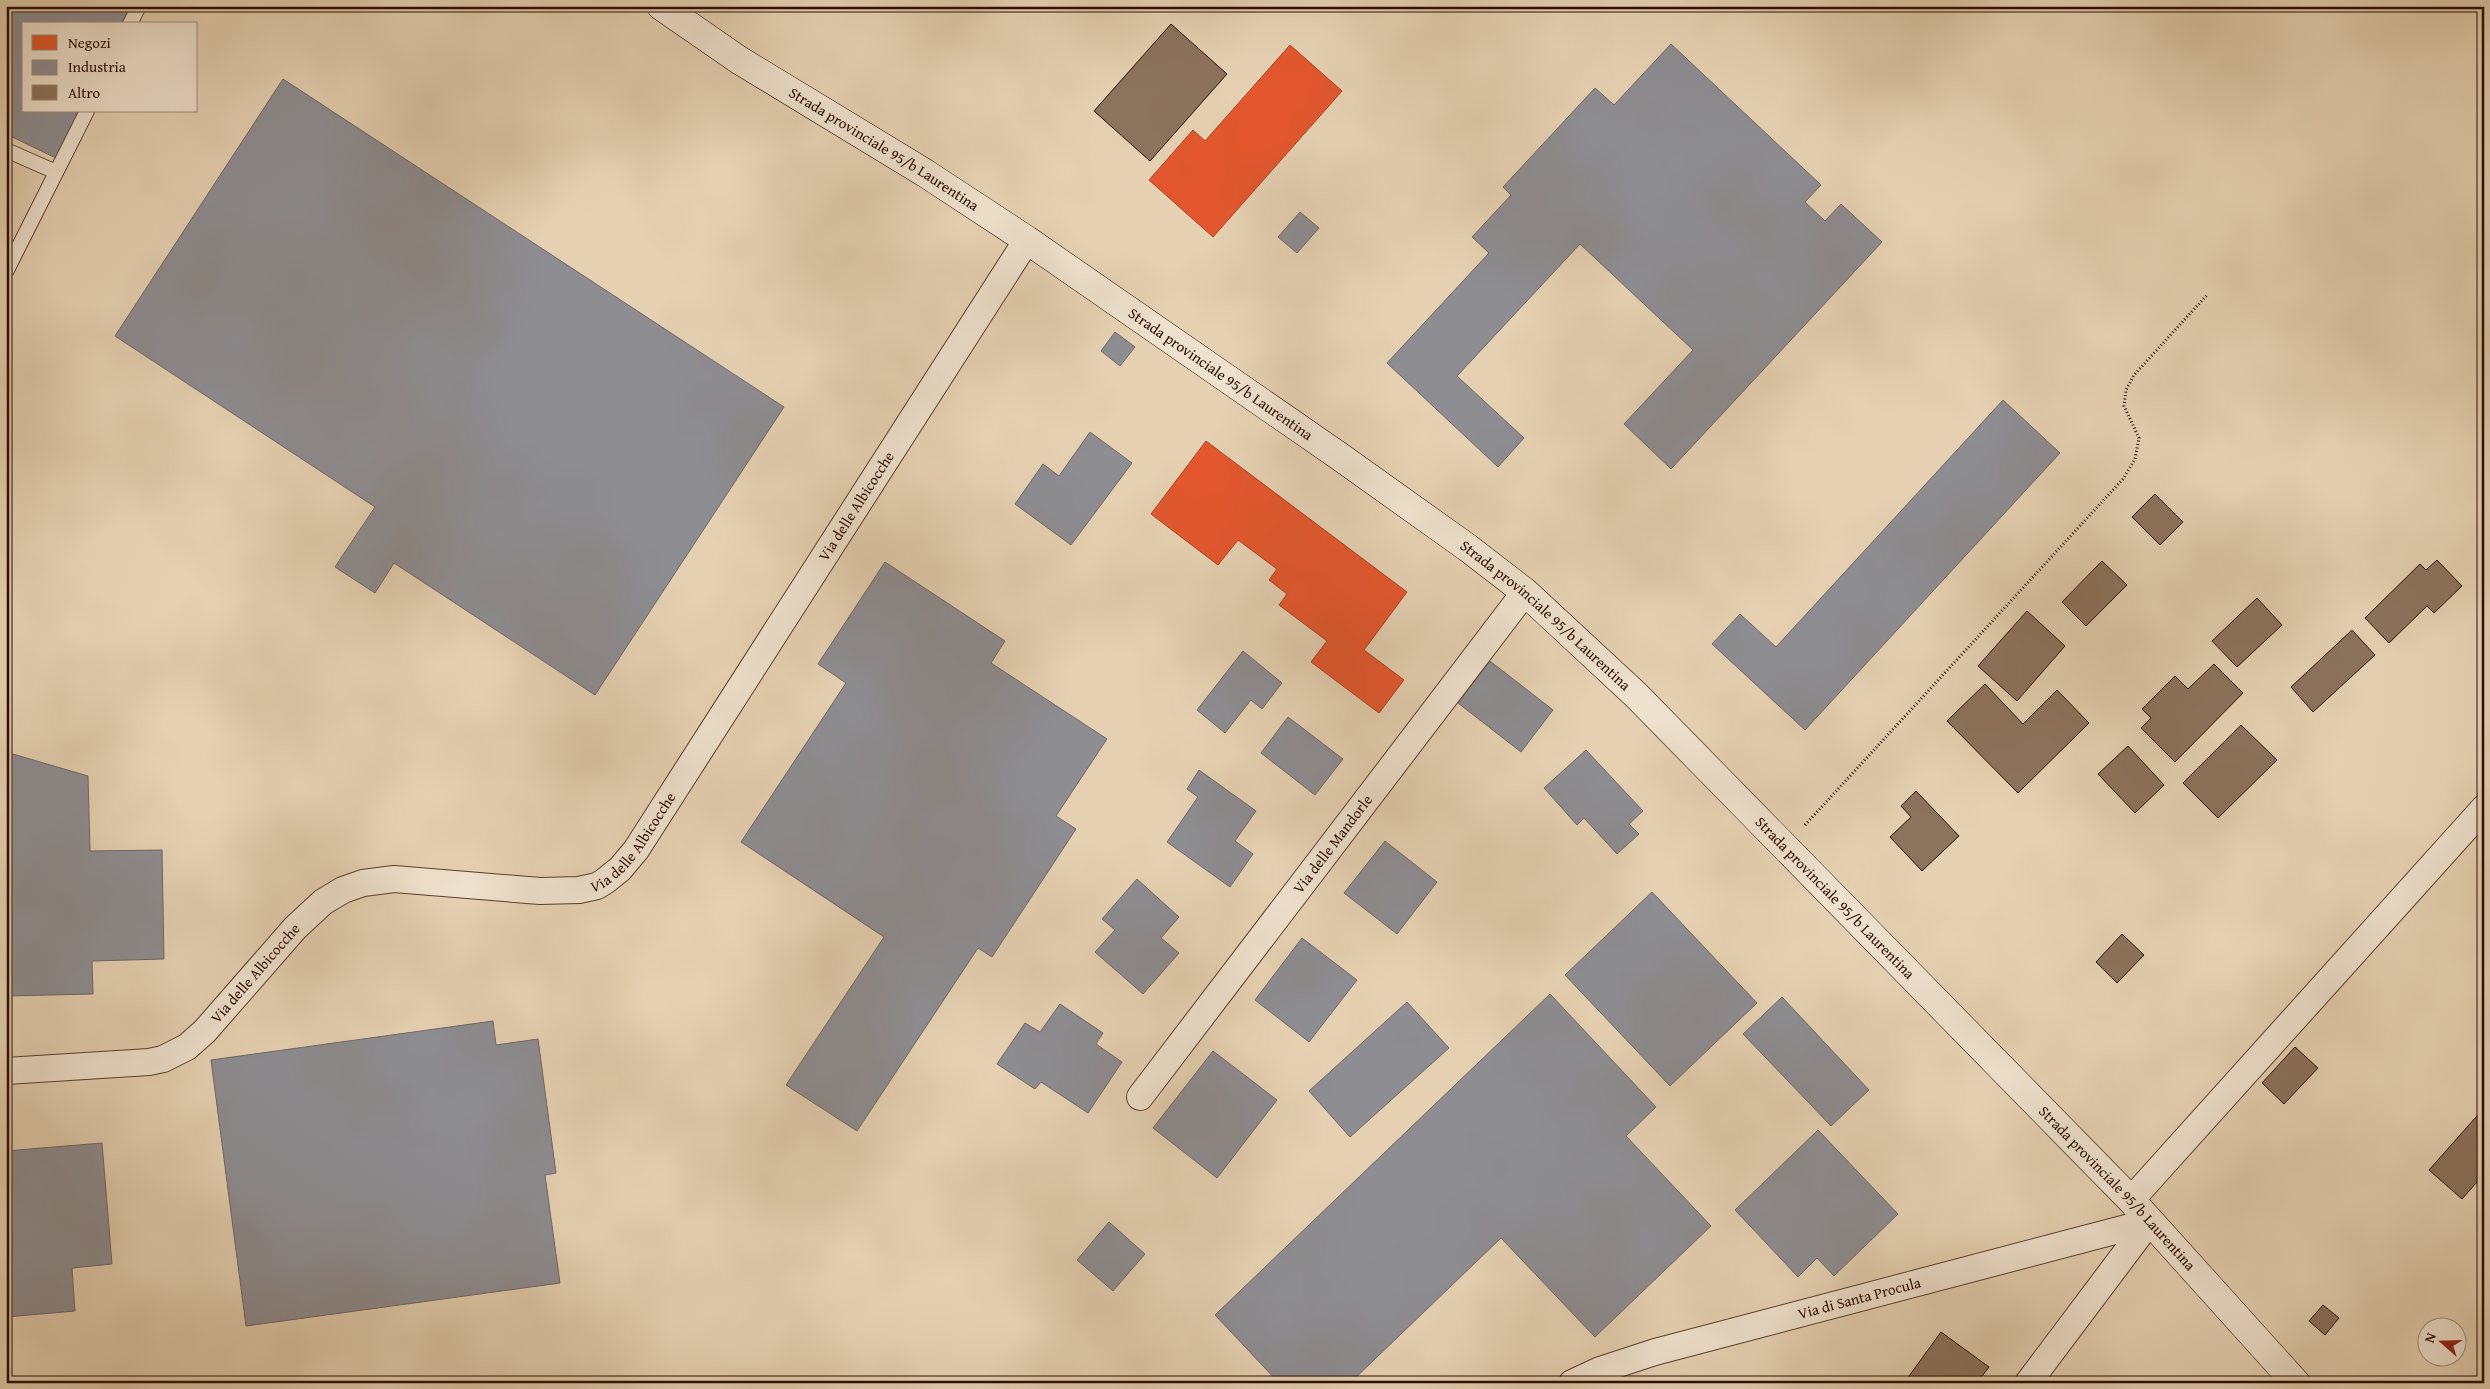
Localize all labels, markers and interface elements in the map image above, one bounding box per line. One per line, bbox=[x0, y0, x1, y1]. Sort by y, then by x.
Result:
legend bbox=[22, 22, 198, 112]
text: Negozi bbox=[68, 32, 111, 53]
text: Industria bbox=[68, 56, 126, 77]
text: Altro bbox=[68, 82, 101, 103]
street label: Strada provinciale 95/b Laurentina bbox=[785, 82, 983, 216]
street label: Strada provinciale 95/b Laurentina bbox=[1124, 302, 1317, 445]
street label: Via delle Albicocche bbox=[813, 447, 899, 565]
street label: Strada provinciale 95/b Laurentina bbox=[1456, 535, 1635, 695]
street label: Via delle Albicocche bbox=[588, 788, 680, 897]
street label: Via delle Mandorle bbox=[1288, 790, 1377, 898]
street label: Strada provinciale 95/b Laurentina bbox=[1751, 812, 1920, 983]
street label: Via delle Albicocche bbox=[205, 919, 304, 1028]
street label: Strada provinciale 95/b Laurentina bbox=[2034, 1101, 2201, 1275]
street label: Via di Santa Procula bbox=[1795, 1272, 1923, 1324]
north arrow bbox=[2418, 1316, 2468, 1366]
text: N bbox=[2419, 1329, 2441, 1345]

